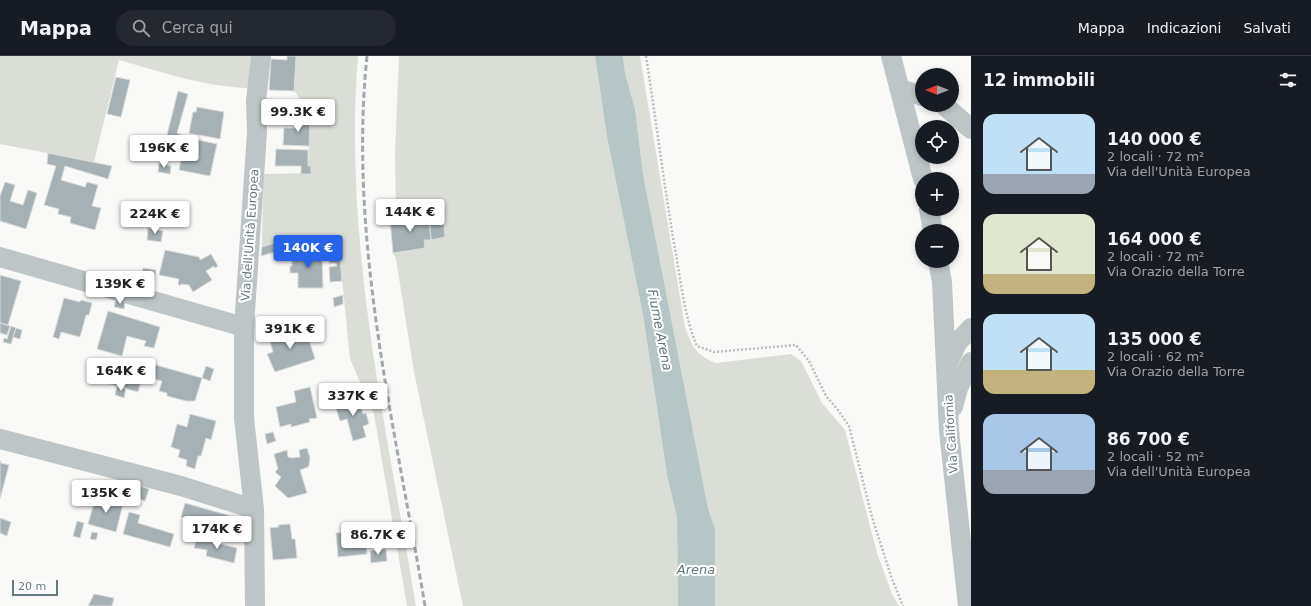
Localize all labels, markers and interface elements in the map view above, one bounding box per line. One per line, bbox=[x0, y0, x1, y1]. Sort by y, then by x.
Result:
search box bbox=[116, 10, 396, 46]
text: Mappa bbox=[20, 17, 92, 39]
icon: search bbox=[130, 17, 152, 39]
text: Cerca qui bbox=[162, 19, 233, 37]
text: Mappa bbox=[1078, 20, 1125, 36]
text: Indicazioni bbox=[1147, 20, 1221, 36]
text: Salvati bbox=[1243, 20, 1291, 36]
north arrow bbox=[915, 68, 959, 112]
map controls bbox=[915, 68, 959, 268]
icon: filters bbox=[1277, 69, 1299, 91]
text: 12 immobili bbox=[983, 70, 1095, 90]
pin: 99.3K € bbox=[261, 99, 335, 133]
text: 99.3K € bbox=[270, 104, 326, 119]
button: locate bbox=[915, 120, 959, 164]
text: 140 000 € bbox=[1107, 129, 1202, 149]
icon: home bbox=[1015, 130, 1063, 178]
pin: 196K € bbox=[131, 135, 197, 169]
text: 196K € bbox=[139, 140, 189, 155]
text: 2 locali · 72 m² bbox=[1107, 149, 1204, 164]
text: Via dell'Unità Europea bbox=[1107, 164, 1251, 179]
street label: Via dell'Unità Europea bbox=[238, 168, 262, 302]
button: + bbox=[915, 172, 959, 216]
pin: 144K € bbox=[377, 199, 443, 233]
pin: 224K € bbox=[122, 201, 188, 235]
text: 144K € bbox=[385, 204, 435, 219]
text: 224K € bbox=[130, 206, 180, 221]
button: − bbox=[915, 224, 959, 268]
text: 164 000 € bbox=[1107, 229, 1202, 249]
icon: home bbox=[1015, 230, 1063, 278]
pin: 140K € bbox=[275, 235, 341, 269]
text: 140K € bbox=[283, 240, 333, 255]
text: 2 locali · 72 m² bbox=[1107, 249, 1204, 264]
text: Via Orazio della Torre bbox=[1107, 264, 1245, 279]
pin: 139K € bbox=[87, 271, 153, 305]
text: 139K € bbox=[95, 276, 145, 291]
water label: Fiume Arena bbox=[645, 288, 675, 372]
pin: 391K € bbox=[257, 316, 323, 350]
text: 391K € bbox=[265, 321, 315, 336]
text: 135 000 € bbox=[1107, 329, 1202, 349]
icon: home bbox=[1015, 330, 1063, 378]
text: 2 locali · 62 m² bbox=[1107, 349, 1204, 364]
pin: 164K € bbox=[88, 358, 154, 392]
text: 164K € bbox=[96, 363, 146, 378]
text: Via Orazio della Torre bbox=[1107, 364, 1245, 379]
pin: 337K € bbox=[320, 383, 386, 417]
text: 337K € bbox=[328, 388, 378, 403]
street label: Via California bbox=[941, 394, 961, 474]
text: 86 700 € bbox=[1107, 429, 1190, 449]
icon: home bbox=[1015, 430, 1063, 478]
text: 2 locali · 52 m² bbox=[1107, 449, 1204, 464]
text: Via dell'Unità Europea bbox=[1107, 464, 1251, 479]
pin: 135K € bbox=[73, 480, 139, 514]
text: 135K € bbox=[81, 485, 131, 500]
pin: 174K € bbox=[184, 516, 250, 550]
text: 174K € bbox=[192, 521, 242, 536]
pin: 86.7K € bbox=[341, 522, 415, 556]
text: 86.7K € bbox=[350, 527, 406, 542]
water label: Arena bbox=[676, 562, 715, 577]
scale bar bbox=[12, 578, 58, 597]
text: 20 m bbox=[18, 580, 46, 593]

